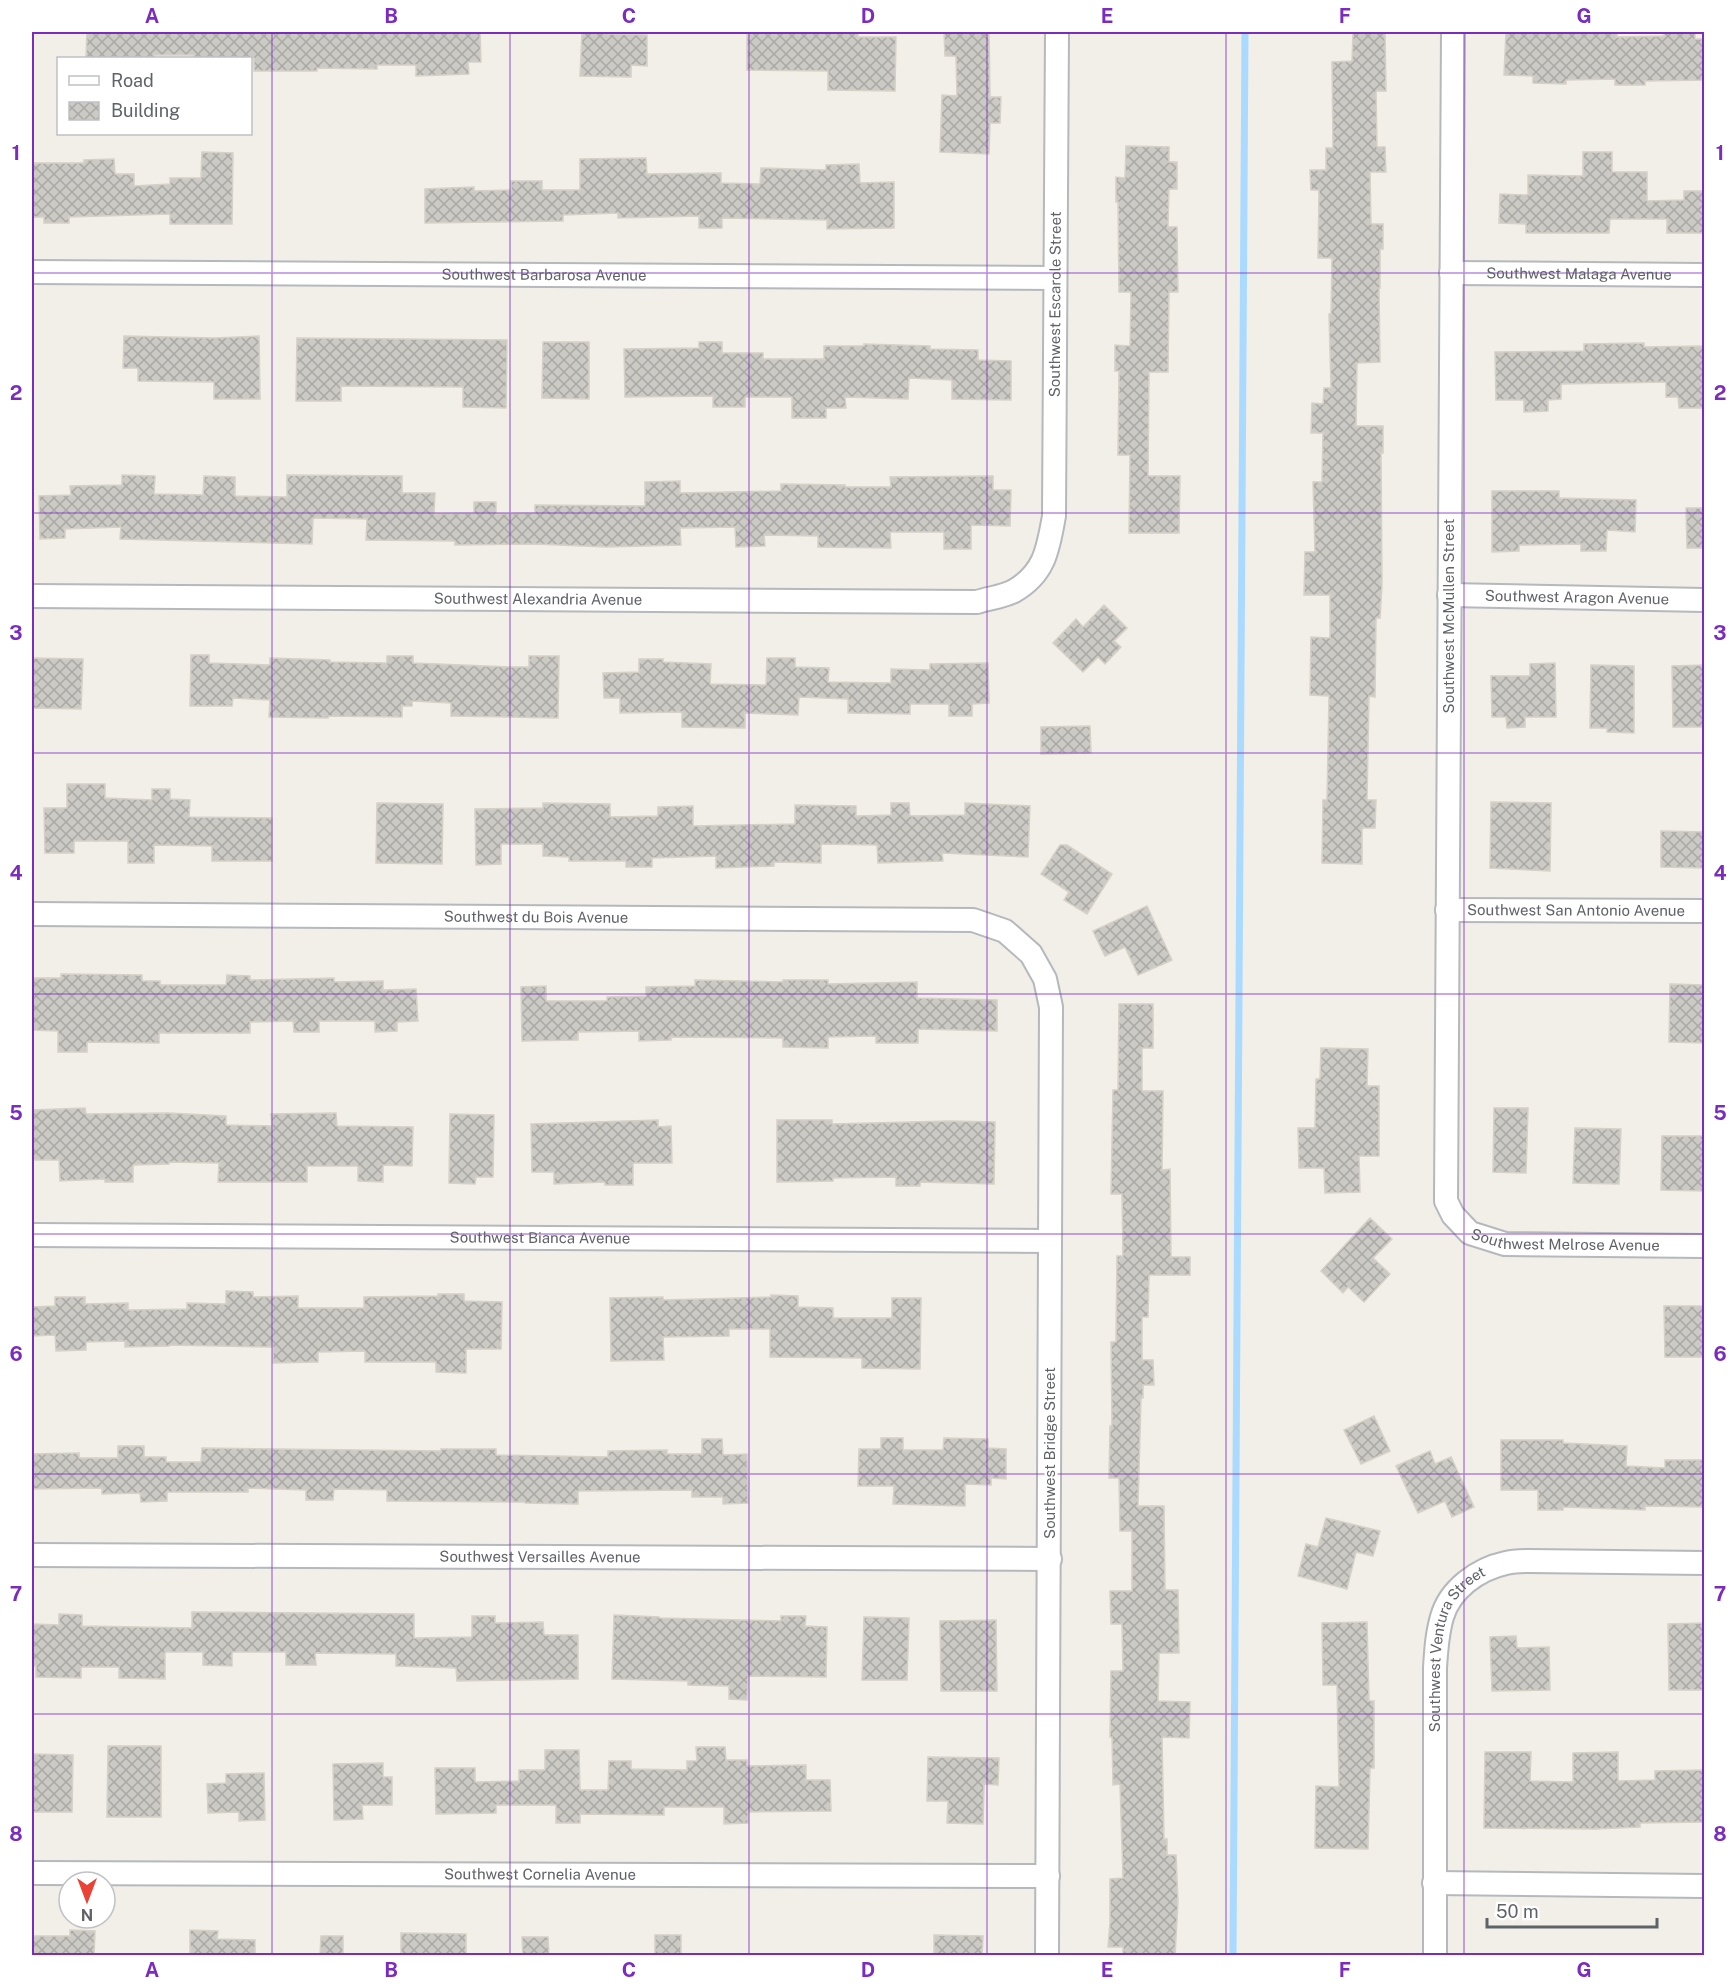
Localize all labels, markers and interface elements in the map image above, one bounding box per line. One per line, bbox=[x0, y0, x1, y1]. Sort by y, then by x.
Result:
text: A bbox=[145, 4, 159, 28]
text: B bbox=[384, 4, 398, 28]
text: C bbox=[622, 4, 636, 28]
text: D bbox=[861, 4, 875, 28]
text: E bbox=[1101, 4, 1113, 28]
text: F bbox=[1339, 4, 1351, 28]
text: G bbox=[1576, 4, 1592, 28]
legend bbox=[57, 57, 252, 135]
text: Road bbox=[111, 70, 154, 91]
text: Building bbox=[111, 100, 180, 121]
text: 1 bbox=[12, 141, 20, 165]
text: 1 bbox=[1716, 141, 1724, 165]
street label: Southwest Escarole Street bbox=[1046, 211, 1064, 397]
street label: Southwest Malaga Avenue bbox=[1486, 264, 1672, 283]
street label: Southwest Barbarosa Avenue bbox=[441, 265, 647, 284]
text: 2 bbox=[10, 381, 22, 405]
text: 2 bbox=[1714, 381, 1726, 405]
street label: Southwest McMullen Street bbox=[1440, 518, 1457, 713]
street label: Southwest Aragon Avenue bbox=[1485, 587, 1669, 607]
street label: Southwest Alexandria Avenue bbox=[434, 590, 642, 608]
text: 3 bbox=[9, 621, 23, 645]
text: 3 bbox=[1713, 621, 1727, 645]
text: 4 bbox=[9, 861, 23, 885]
text: 4 bbox=[1713, 861, 1727, 885]
street label: Southwest San Antonio Avenue bbox=[1467, 901, 1685, 919]
street label: Southwest du Bois Avenue bbox=[444, 908, 628, 926]
text: 5 bbox=[9, 1101, 23, 1125]
text: 5 bbox=[1713, 1101, 1727, 1125]
street label: Southwest Melrose Avenue bbox=[1469, 1225, 1660, 1254]
street label: Southwest Bianca Avenue bbox=[450, 1228, 630, 1247]
text: 6 bbox=[9, 1342, 23, 1366]
text: 6 bbox=[1713, 1342, 1727, 1366]
street label: Southwest Bridge Street bbox=[1041, 1367, 1058, 1539]
street label: Southwest Versailles Avenue bbox=[439, 1548, 641, 1565]
street label: Southwest Ventura Street bbox=[1426, 1562, 1488, 1732]
text: 7 bbox=[10, 1582, 22, 1606]
text: 7 bbox=[1714, 1582, 1726, 1606]
text: 8 bbox=[9, 1822, 23, 1846]
text: 8 bbox=[1713, 1822, 1727, 1846]
street label: Southwest Cornelia Avenue bbox=[444, 1865, 636, 1883]
north arrow bbox=[57, 1870, 117, 1930]
scale bar bbox=[1487, 1891, 1656, 1929]
text: 50 m bbox=[1496, 1901, 1539, 1922]
text: N bbox=[81, 1905, 93, 1924]
text: A bbox=[145, 1958, 159, 1982]
text: B bbox=[384, 1958, 398, 1982]
text: C bbox=[622, 1958, 636, 1982]
text: D bbox=[861, 1958, 875, 1982]
text: E bbox=[1101, 1958, 1113, 1982]
text: F bbox=[1339, 1958, 1351, 1982]
text: G bbox=[1576, 1958, 1592, 1982]

